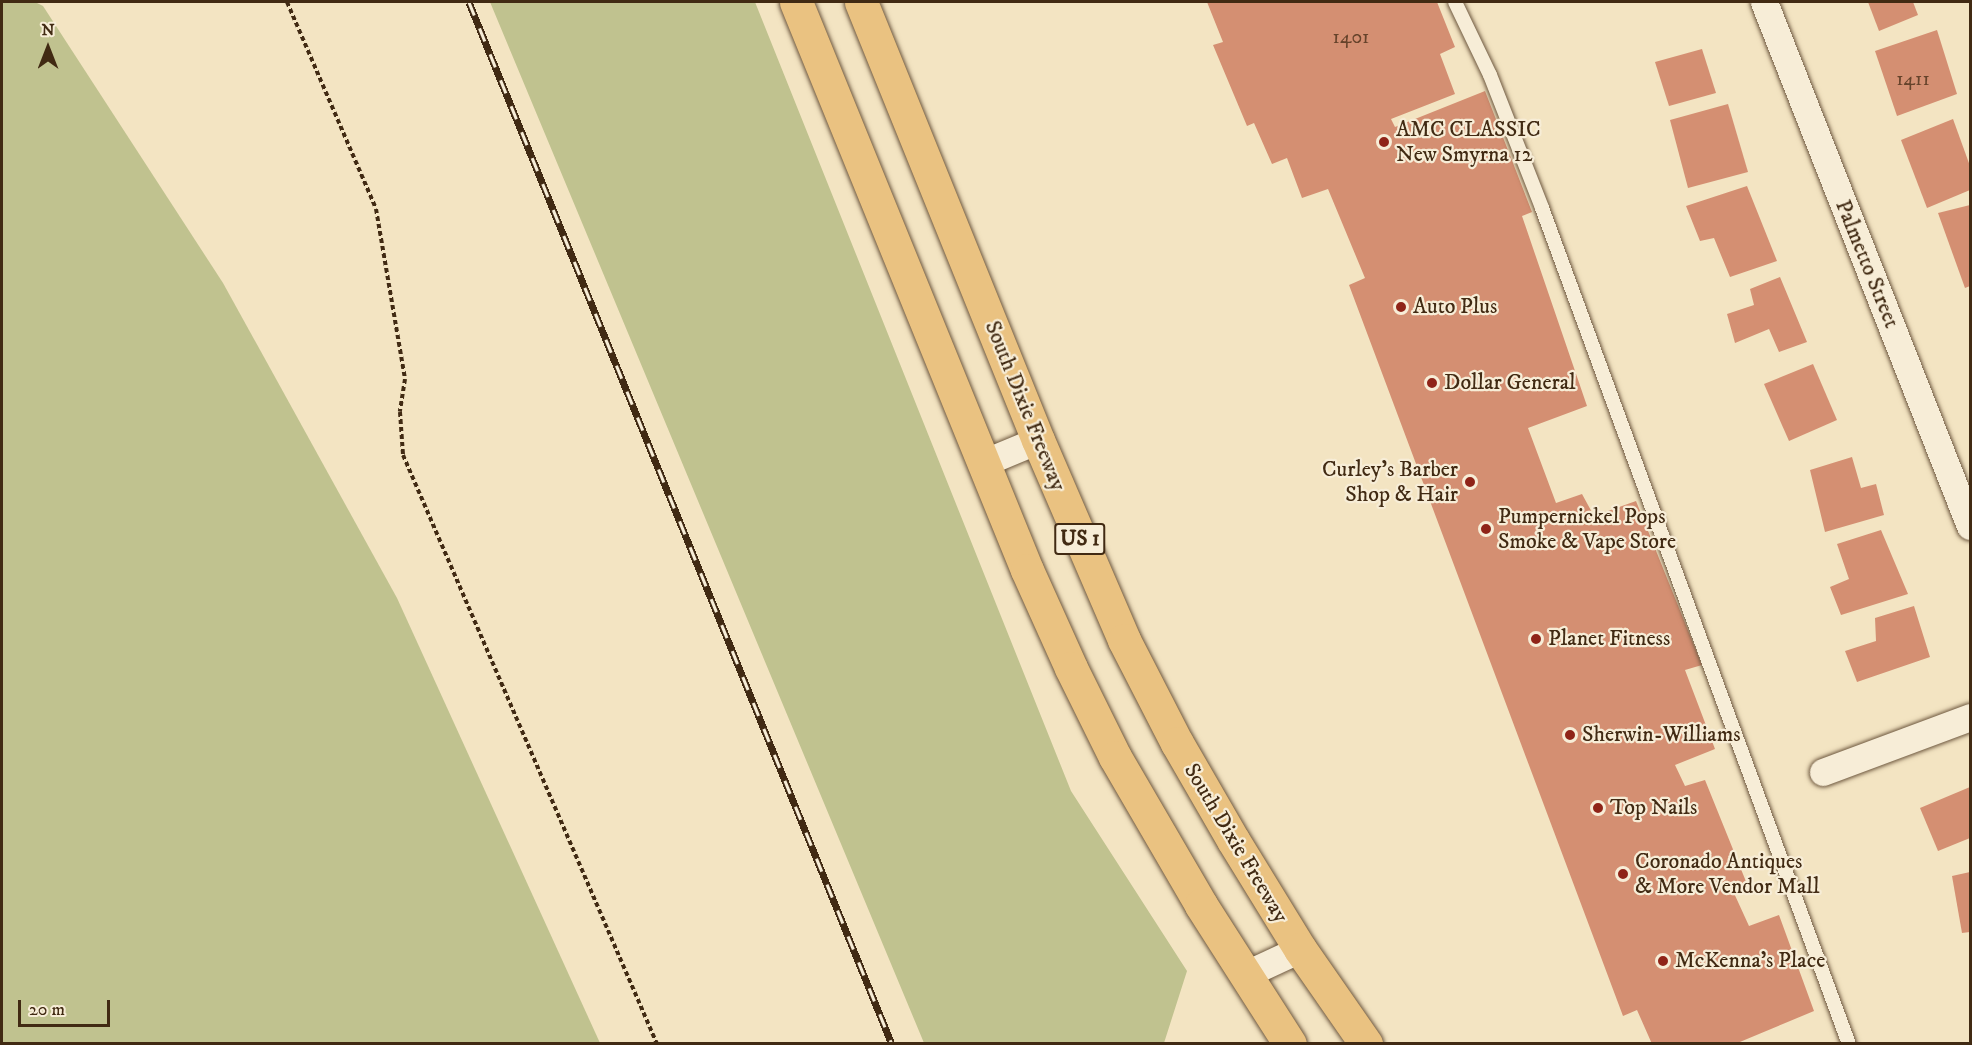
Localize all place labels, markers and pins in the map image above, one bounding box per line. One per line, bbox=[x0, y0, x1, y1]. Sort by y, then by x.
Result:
place label: AMC CLASSIC New Smyrna 12 bbox=[1396, 116, 1541, 168]
marker: AMC CLASSIC New Smyrna 12 bbox=[1377, 135, 1391, 149]
place label: Auto Plus bbox=[1413, 294, 1497, 320]
marker: Auto Plus bbox=[1394, 300, 1408, 314]
place label: Dollar General bbox=[1444, 370, 1576, 396]
marker: Dollar General bbox=[1425, 376, 1439, 390]
place label: Curley's Barber Shop & Hair bbox=[1322, 456, 1458, 508]
marker: Curley's Barber Shop & Hair bbox=[1463, 475, 1477, 489]
place label: Pumpernickel Pops Smoke & Vape Store bbox=[1498, 503, 1676, 554]
marker: Pumpernickel Pops Smoke & Vape Store bbox=[1479, 522, 1493, 536]
place label: Planet Fitness bbox=[1548, 626, 1670, 652]
marker: Planet Fitness bbox=[1529, 632, 1543, 646]
place label: Sherwin-Williams bbox=[1582, 722, 1741, 748]
marker: Sherwin-Williams bbox=[1563, 728, 1577, 742]
place label: Top Nails bbox=[1610, 795, 1697, 821]
marker: Top Nails bbox=[1591, 801, 1605, 815]
place label: Coronado Antiques & More Vendor Mall bbox=[1635, 848, 1820, 900]
marker: Coronado Antiques & More Vendor Mall bbox=[1616, 867, 1630, 881]
place label: McKenna's Place bbox=[1675, 948, 1825, 974]
marker: McKenna's Place bbox=[1656, 954, 1670, 968]

